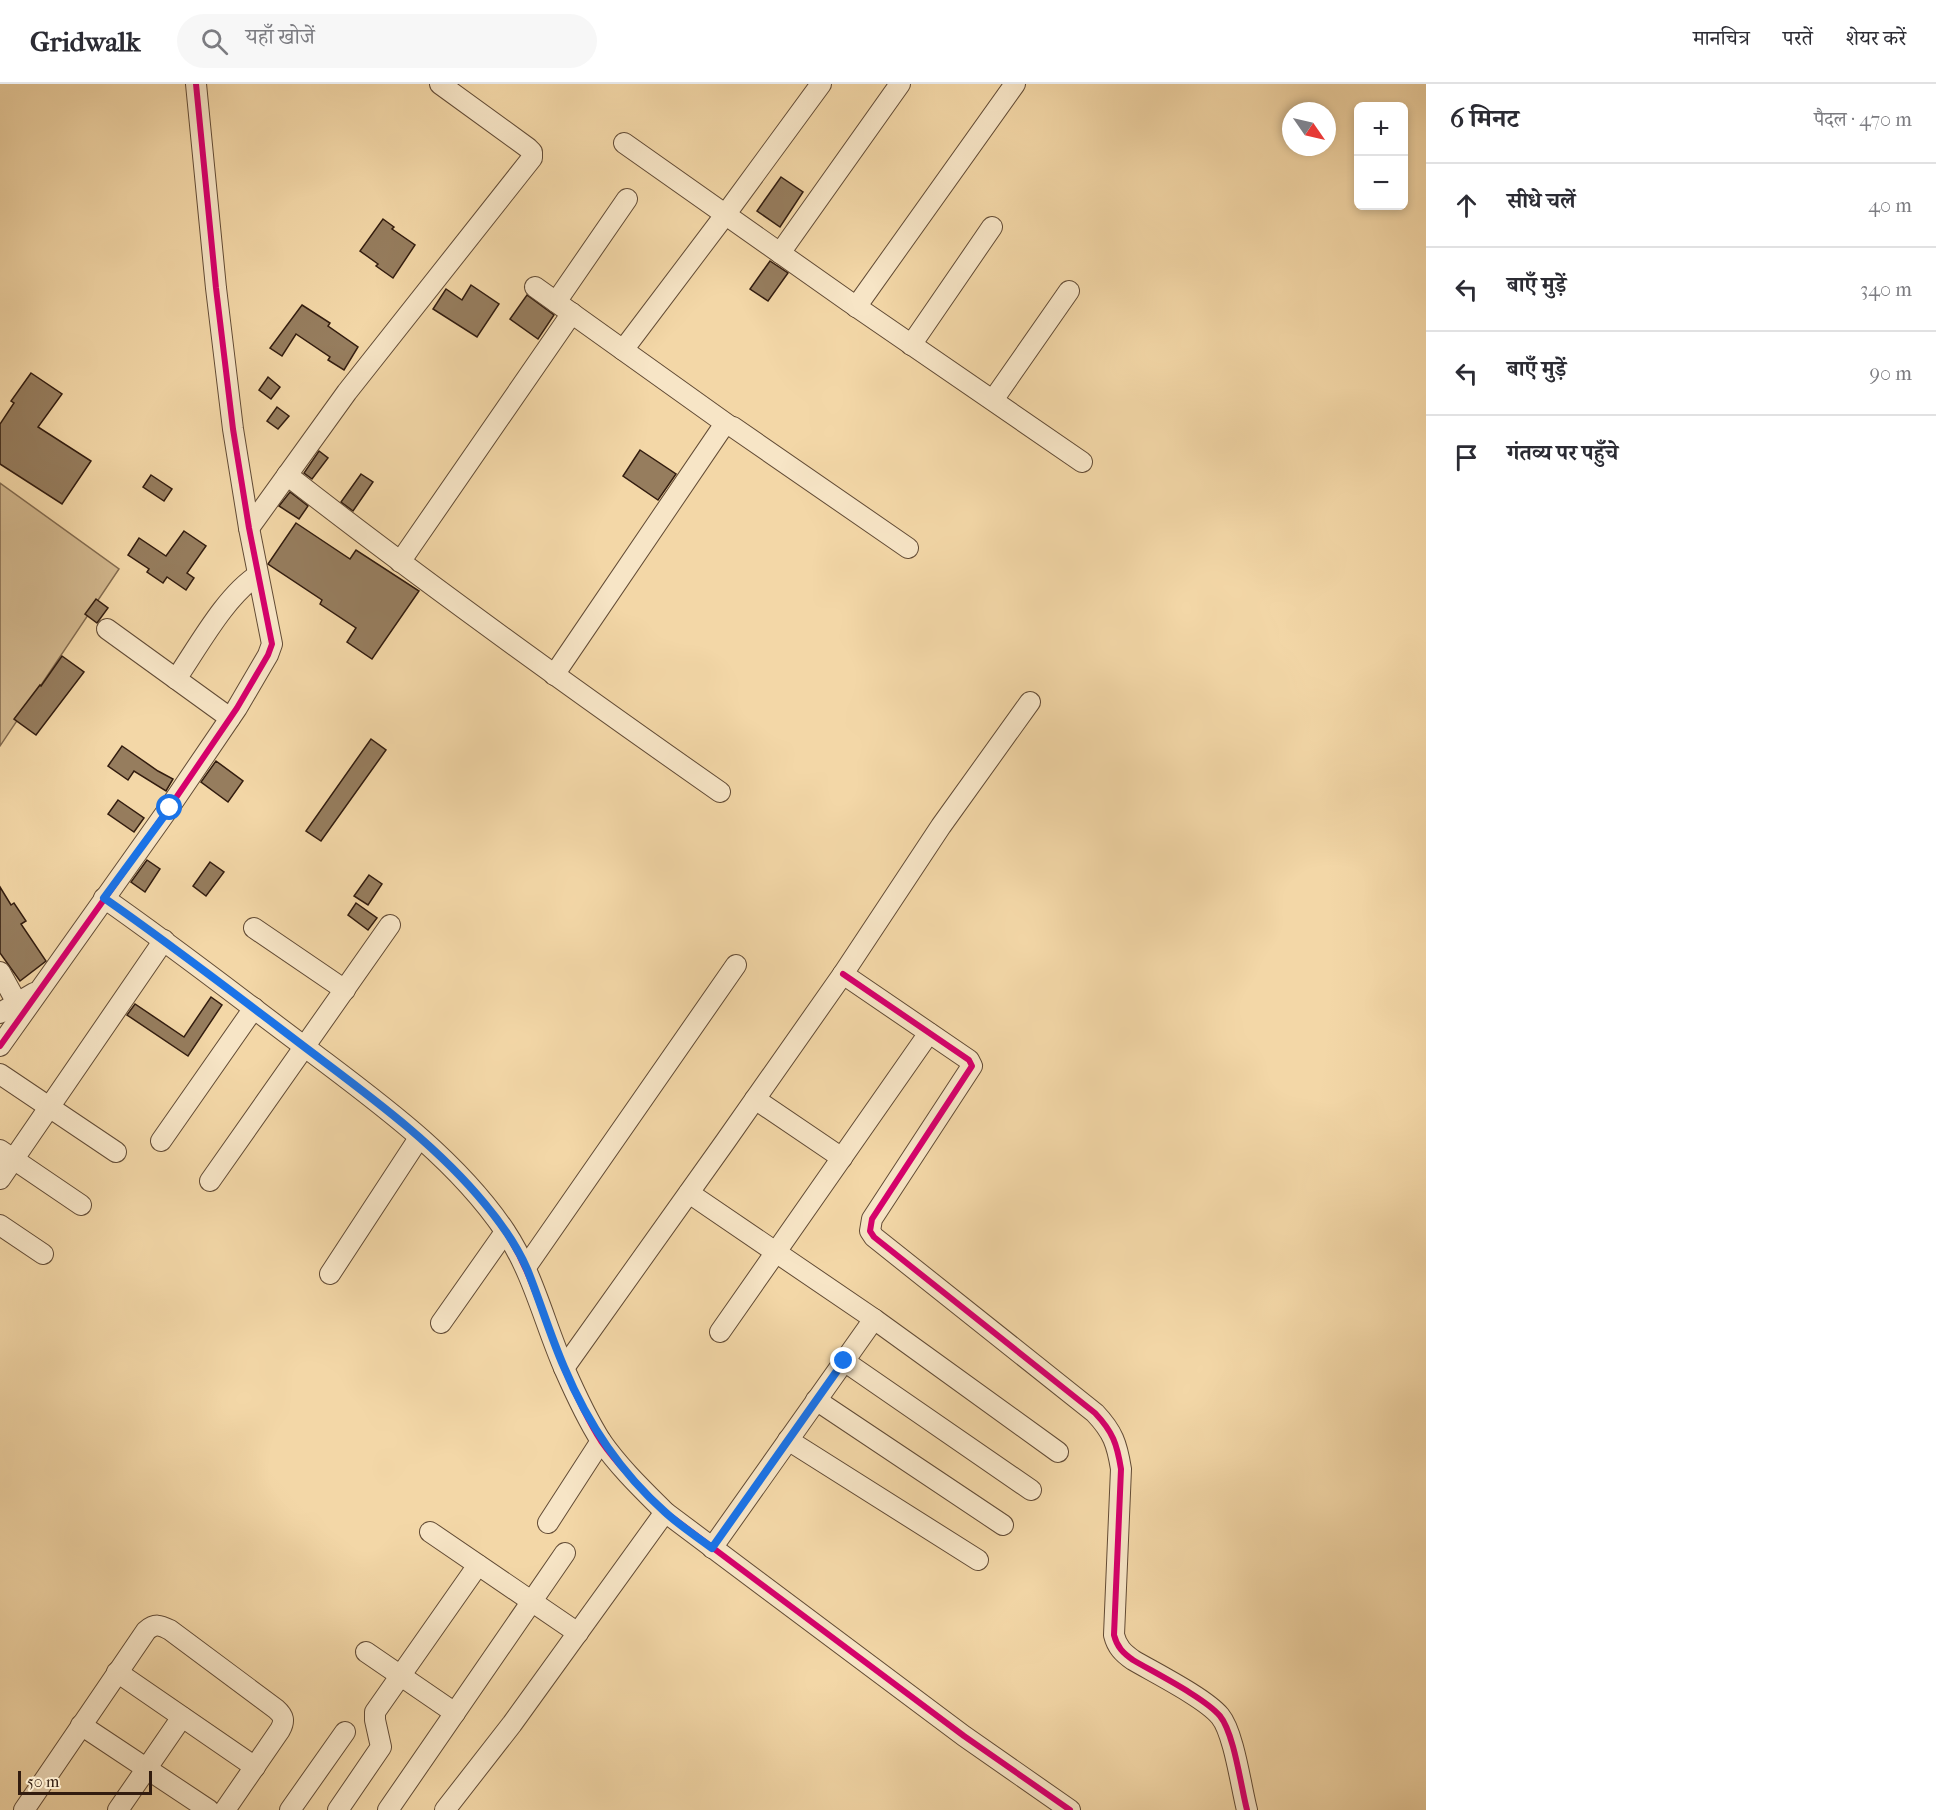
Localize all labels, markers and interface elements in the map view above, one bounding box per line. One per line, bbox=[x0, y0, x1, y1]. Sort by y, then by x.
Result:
search box bbox=[177, 14, 597, 68]
text: यहाँ खोजें bbox=[246, 24, 315, 50]
text: Gridwalk bbox=[30, 25, 141, 58]
icon: search bbox=[198, 25, 231, 58]
text: मानचित्र bbox=[1693, 26, 1750, 50]
text: परतें bbox=[1783, 26, 1813, 50]
text: शेयर करें bbox=[1846, 26, 1906, 50]
north arrow bbox=[1282, 102, 1336, 156]
map controls bbox=[1354, 102, 1408, 210]
button: + bbox=[1354, 102, 1408, 156]
text: 6 मिनट bbox=[1450, 103, 1519, 134]
text: पैदल · 470 m bbox=[1814, 108, 1912, 131]
button: − bbox=[1354, 156, 1408, 210]
text: सीधे चलें bbox=[1507, 188, 1576, 214]
icon: ahead bbox=[1450, 189, 1483, 222]
text: 40 m bbox=[1868, 194, 1912, 217]
text: बाएँ मुड़ें bbox=[1507, 272, 1566, 298]
icon: left bbox=[1450, 273, 1483, 306]
text: 340 m bbox=[1860, 278, 1912, 301]
text: बाएँ मुड़ें bbox=[1507, 356, 1566, 382]
icon: left bbox=[1450, 357, 1483, 390]
text: 90 m bbox=[1870, 362, 1912, 385]
text: गंतव्य पर पहुँचे bbox=[1507, 440, 1618, 466]
icon: arrive bbox=[1450, 441, 1483, 474]
route start bbox=[156, 794, 182, 820]
route end bbox=[830, 1347, 856, 1373]
scale bar bbox=[18, 1768, 152, 1796]
text: 50 m bbox=[27, 1772, 59, 1791]

